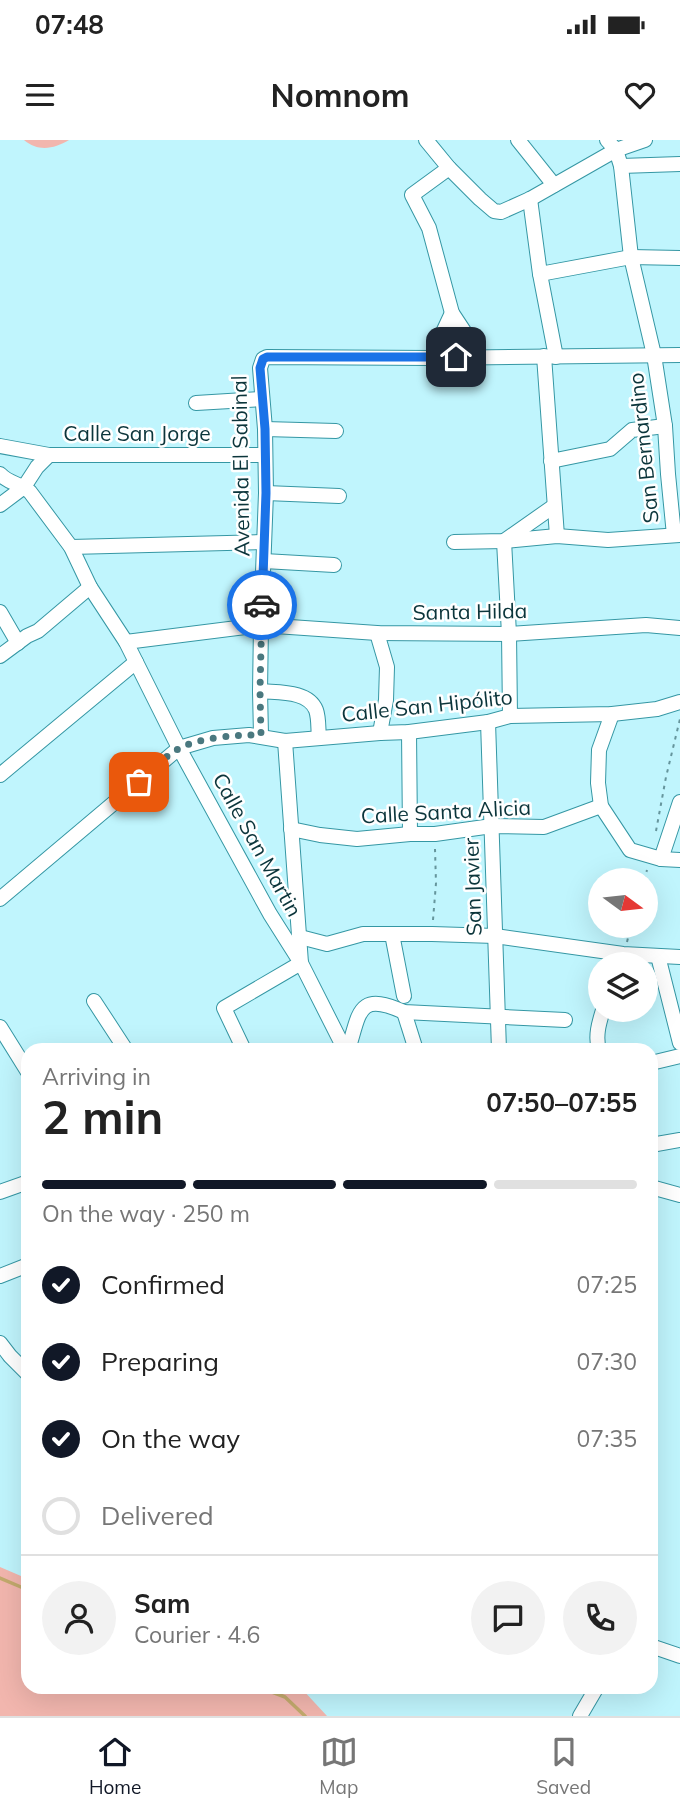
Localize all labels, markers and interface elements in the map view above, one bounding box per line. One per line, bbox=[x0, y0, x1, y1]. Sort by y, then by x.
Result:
text: 07:48 bbox=[35, 8, 104, 41]
text: Nomnom bbox=[271, 75, 409, 115]
icon: menu bbox=[21, 76, 59, 114]
icon: heart bbox=[621, 76, 659, 114]
pin bbox=[426, 327, 486, 387]
icon: home bbox=[437, 338, 475, 376]
street label: San Bernardino bbox=[622, 372, 664, 525]
street label: Avenida El Sabinal bbox=[225, 375, 255, 557]
street label: Calle San Jorge bbox=[63, 420, 211, 446]
courier bbox=[227, 570, 297, 640]
icon: car bbox=[243, 586, 281, 624]
street label: Santa Hilda bbox=[412, 597, 528, 625]
street label: Calle San Hipólito bbox=[340, 683, 514, 727]
pin bbox=[109, 752, 169, 812]
icon: bag bbox=[120, 763, 158, 801]
street label: Calle San Martin bbox=[208, 768, 308, 921]
street label: Calle Santa Alicia bbox=[360, 794, 532, 828]
street label: San Javier bbox=[457, 837, 487, 936]
north arrow bbox=[588, 868, 658, 938]
map controls bbox=[588, 868, 658, 1022]
button: layers bbox=[588, 952, 658, 1022]
text: Arriving in bbox=[42, 1062, 151, 1091]
text: 07:50–07:55 bbox=[486, 1086, 637, 1119]
text: 2 min bbox=[42, 1088, 163, 1146]
text: On the way · 250 m bbox=[42, 1199, 250, 1228]
icon: check bbox=[42, 1266, 80, 1304]
text: Confirmed bbox=[101, 1268, 225, 1301]
text: 07:25 bbox=[577, 1270, 637, 1299]
icon: check bbox=[42, 1343, 80, 1381]
text: Preparing bbox=[101, 1345, 219, 1378]
text: 07:30 bbox=[577, 1347, 637, 1376]
icon: check bbox=[42, 1420, 80, 1458]
text: On the way bbox=[101, 1422, 240, 1455]
text: 07:35 bbox=[577, 1424, 637, 1453]
text: Delivered bbox=[101, 1499, 214, 1532]
button: person bbox=[42, 1581, 116, 1655]
button: chat bbox=[471, 1581, 545, 1655]
button: phone bbox=[563, 1581, 637, 1655]
text: Sam bbox=[134, 1587, 190, 1620]
text: Courier · 4.6 bbox=[134, 1620, 260, 1649]
tab: Home bbox=[89, 1733, 141, 1799]
tab: Map bbox=[319, 1733, 358, 1799]
tab: Saved bbox=[536, 1733, 591, 1799]

